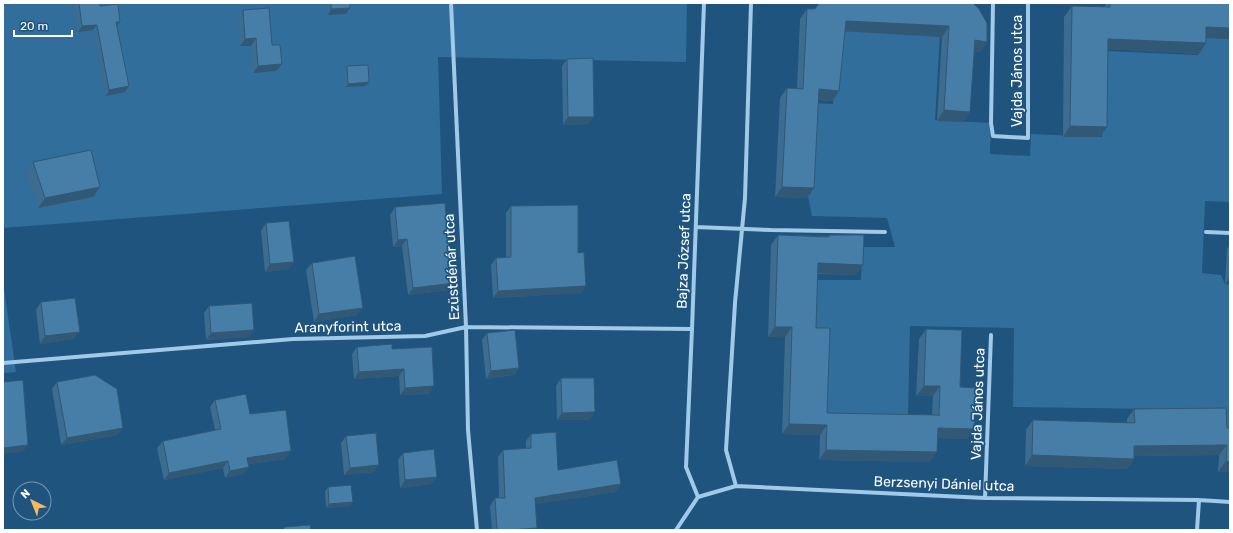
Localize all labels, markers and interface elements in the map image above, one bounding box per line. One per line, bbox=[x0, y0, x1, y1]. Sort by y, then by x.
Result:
scale bar bbox=[14, 12, 72, 38]
street label: Vajda János utca bbox=[1009, 15, 1026, 127]
text: 20 m bbox=[20, 19, 48, 33]
street label: Bajza József utca bbox=[673, 193, 695, 309]
street label: Ezüstdénár utca bbox=[441, 213, 463, 321]
street label: Aranyforint utca bbox=[294, 318, 402, 336]
street label: Vajda János utca bbox=[968, 348, 988, 460]
street label: Berzsenyi Dániel utca bbox=[873, 473, 1015, 495]
north arrow bbox=[12, 481, 52, 521]
text: N bbox=[18, 487, 33, 502]

